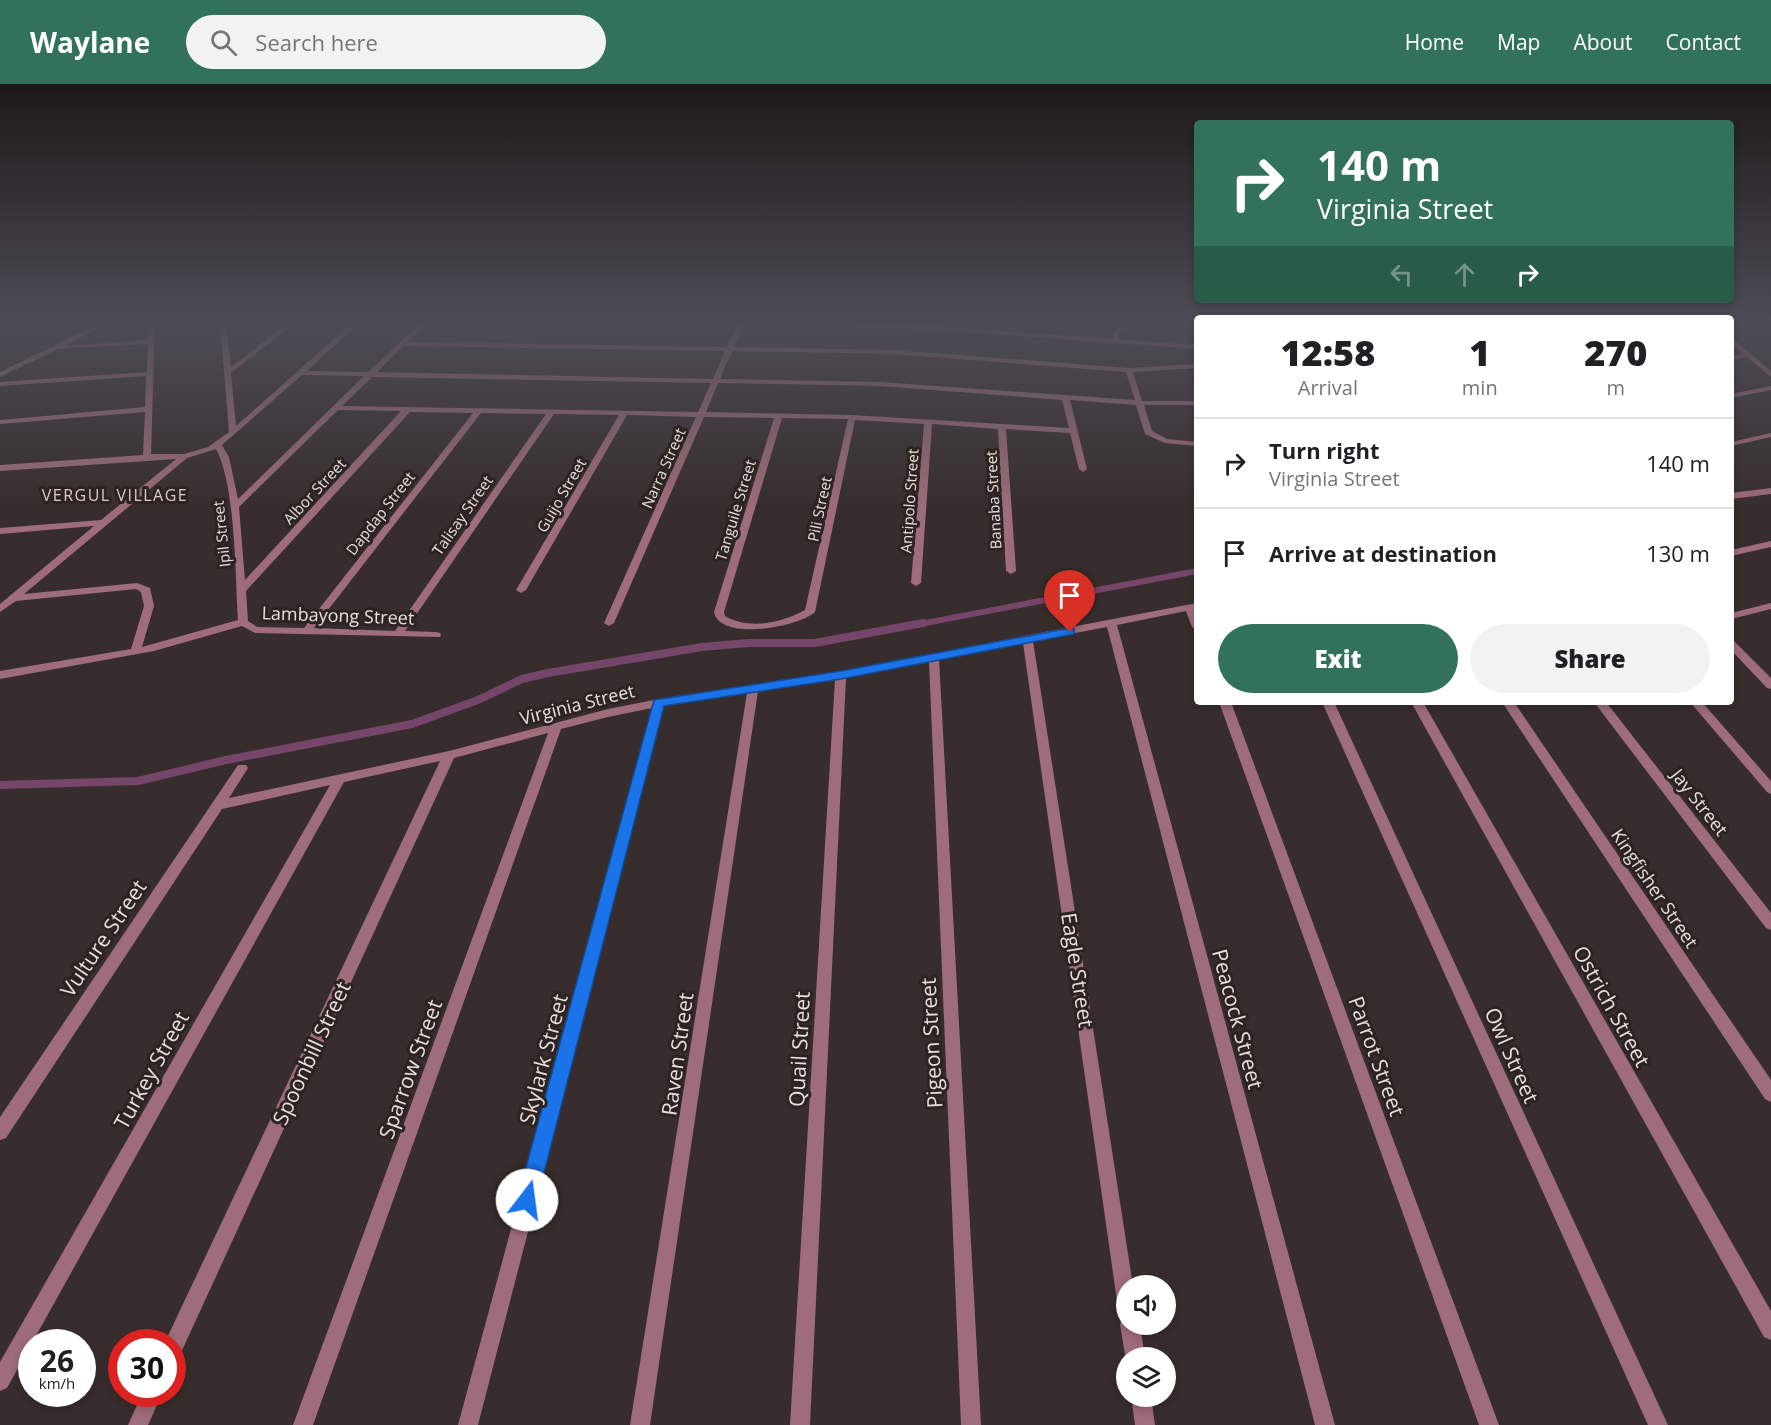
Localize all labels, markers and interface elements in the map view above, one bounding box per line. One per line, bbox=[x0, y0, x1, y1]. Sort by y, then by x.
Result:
search box bbox=[186, 15, 606, 69]
text: Waylane bbox=[30, 23, 150, 61]
icon: search bbox=[207, 26, 240, 59]
text: Search here bbox=[255, 27, 378, 57]
text: Home bbox=[1405, 28, 1464, 56]
text: Map bbox=[1497, 28, 1540, 56]
text: About bbox=[1573, 28, 1633, 56]
text: Contact bbox=[1666, 28, 1741, 56]
text: 140 m bbox=[1317, 136, 1441, 193]
icon: right bbox=[1218, 144, 1296, 222]
text: Virginia Street bbox=[1317, 190, 1493, 227]
icon: left bbox=[1385, 258, 1418, 291]
icon: ahead bbox=[1448, 258, 1481, 291]
icon: right bbox=[1511, 258, 1544, 291]
text: 12:58 bbox=[1281, 328, 1375, 377]
text: 1 bbox=[1469, 328, 1490, 377]
text: 270 bbox=[1584, 328, 1647, 377]
text: Arrival bbox=[1298, 374, 1358, 401]
text: min bbox=[1462, 374, 1498, 401]
text: m bbox=[1607, 374, 1625, 401]
street label: Narra Street bbox=[636, 425, 690, 511]
text: Turn right bbox=[1269, 435, 1380, 465]
icon: right bbox=[1218, 447, 1251, 480]
street label: Antipolo Street bbox=[895, 448, 923, 554]
text: 140 m bbox=[1646, 448, 1710, 478]
street label: Banaba Street bbox=[980, 450, 1006, 550]
street label: Albor Street bbox=[278, 454, 350, 528]
street label: Guijo Street bbox=[532, 454, 590, 536]
street label: Tanguile Street bbox=[710, 457, 760, 563]
text: Virginia Street bbox=[1269, 465, 1400, 492]
street label: Dapdap Street bbox=[341, 467, 419, 559]
street label: Talisay Street bbox=[427, 471, 497, 559]
street label: Pili Street bbox=[802, 475, 836, 543]
district label: VERGUL VILLAGE bbox=[42, 484, 188, 506]
street label: Ipil Street bbox=[208, 500, 234, 568]
icon: arrive bbox=[1218, 537, 1251, 570]
text: Arrive at destination bbox=[1269, 538, 1497, 568]
text: 130 m bbox=[1646, 538, 1710, 568]
pin bbox=[1044, 570, 1095, 632]
icon: arrive bbox=[1053, 579, 1086, 612]
street label: Lambayong Street bbox=[261, 600, 415, 630]
button: Exit bbox=[1218, 624, 1458, 693]
button: Share bbox=[1470, 624, 1710, 693]
street label: Virginia Street bbox=[517, 678, 637, 730]
street label: Jay Street bbox=[1665, 762, 1734, 840]
street label: Kingfisher Street bbox=[1606, 824, 1704, 952]
street label: Vulture Street bbox=[53, 874, 153, 1002]
street label: Eagle Street bbox=[1055, 911, 1101, 1029]
street label: Ostrich Street bbox=[1567, 940, 1657, 1072]
street label: Peacock Street bbox=[1206, 946, 1270, 1092]
street label: Spoonbill Street bbox=[265, 977, 357, 1129]
street label: Pigeon Street bbox=[914, 977, 948, 1109]
street label: Skylark Street bbox=[512, 991, 574, 1127]
street label: Raven Street bbox=[655, 991, 699, 1117]
street label: Quail Street bbox=[782, 991, 816, 1107]
street label: Parrot Street bbox=[1342, 992, 1412, 1120]
street label: Sparrow Street bbox=[372, 996, 448, 1142]
street label: Owl Street bbox=[1478, 1003, 1546, 1107]
street label: Turkey Street bbox=[107, 1006, 195, 1134]
position arrow bbox=[495, 1168, 559, 1232]
map controls bbox=[1116, 1275, 1176, 1407]
button: sound bbox=[1116, 1275, 1176, 1335]
speed limit sign: 30 bbox=[108, 1329, 186, 1407]
text: 26 bbox=[40, 1340, 74, 1381]
button: layers bbox=[1116, 1347, 1176, 1407]
text: km/h bbox=[39, 1373, 75, 1393]

